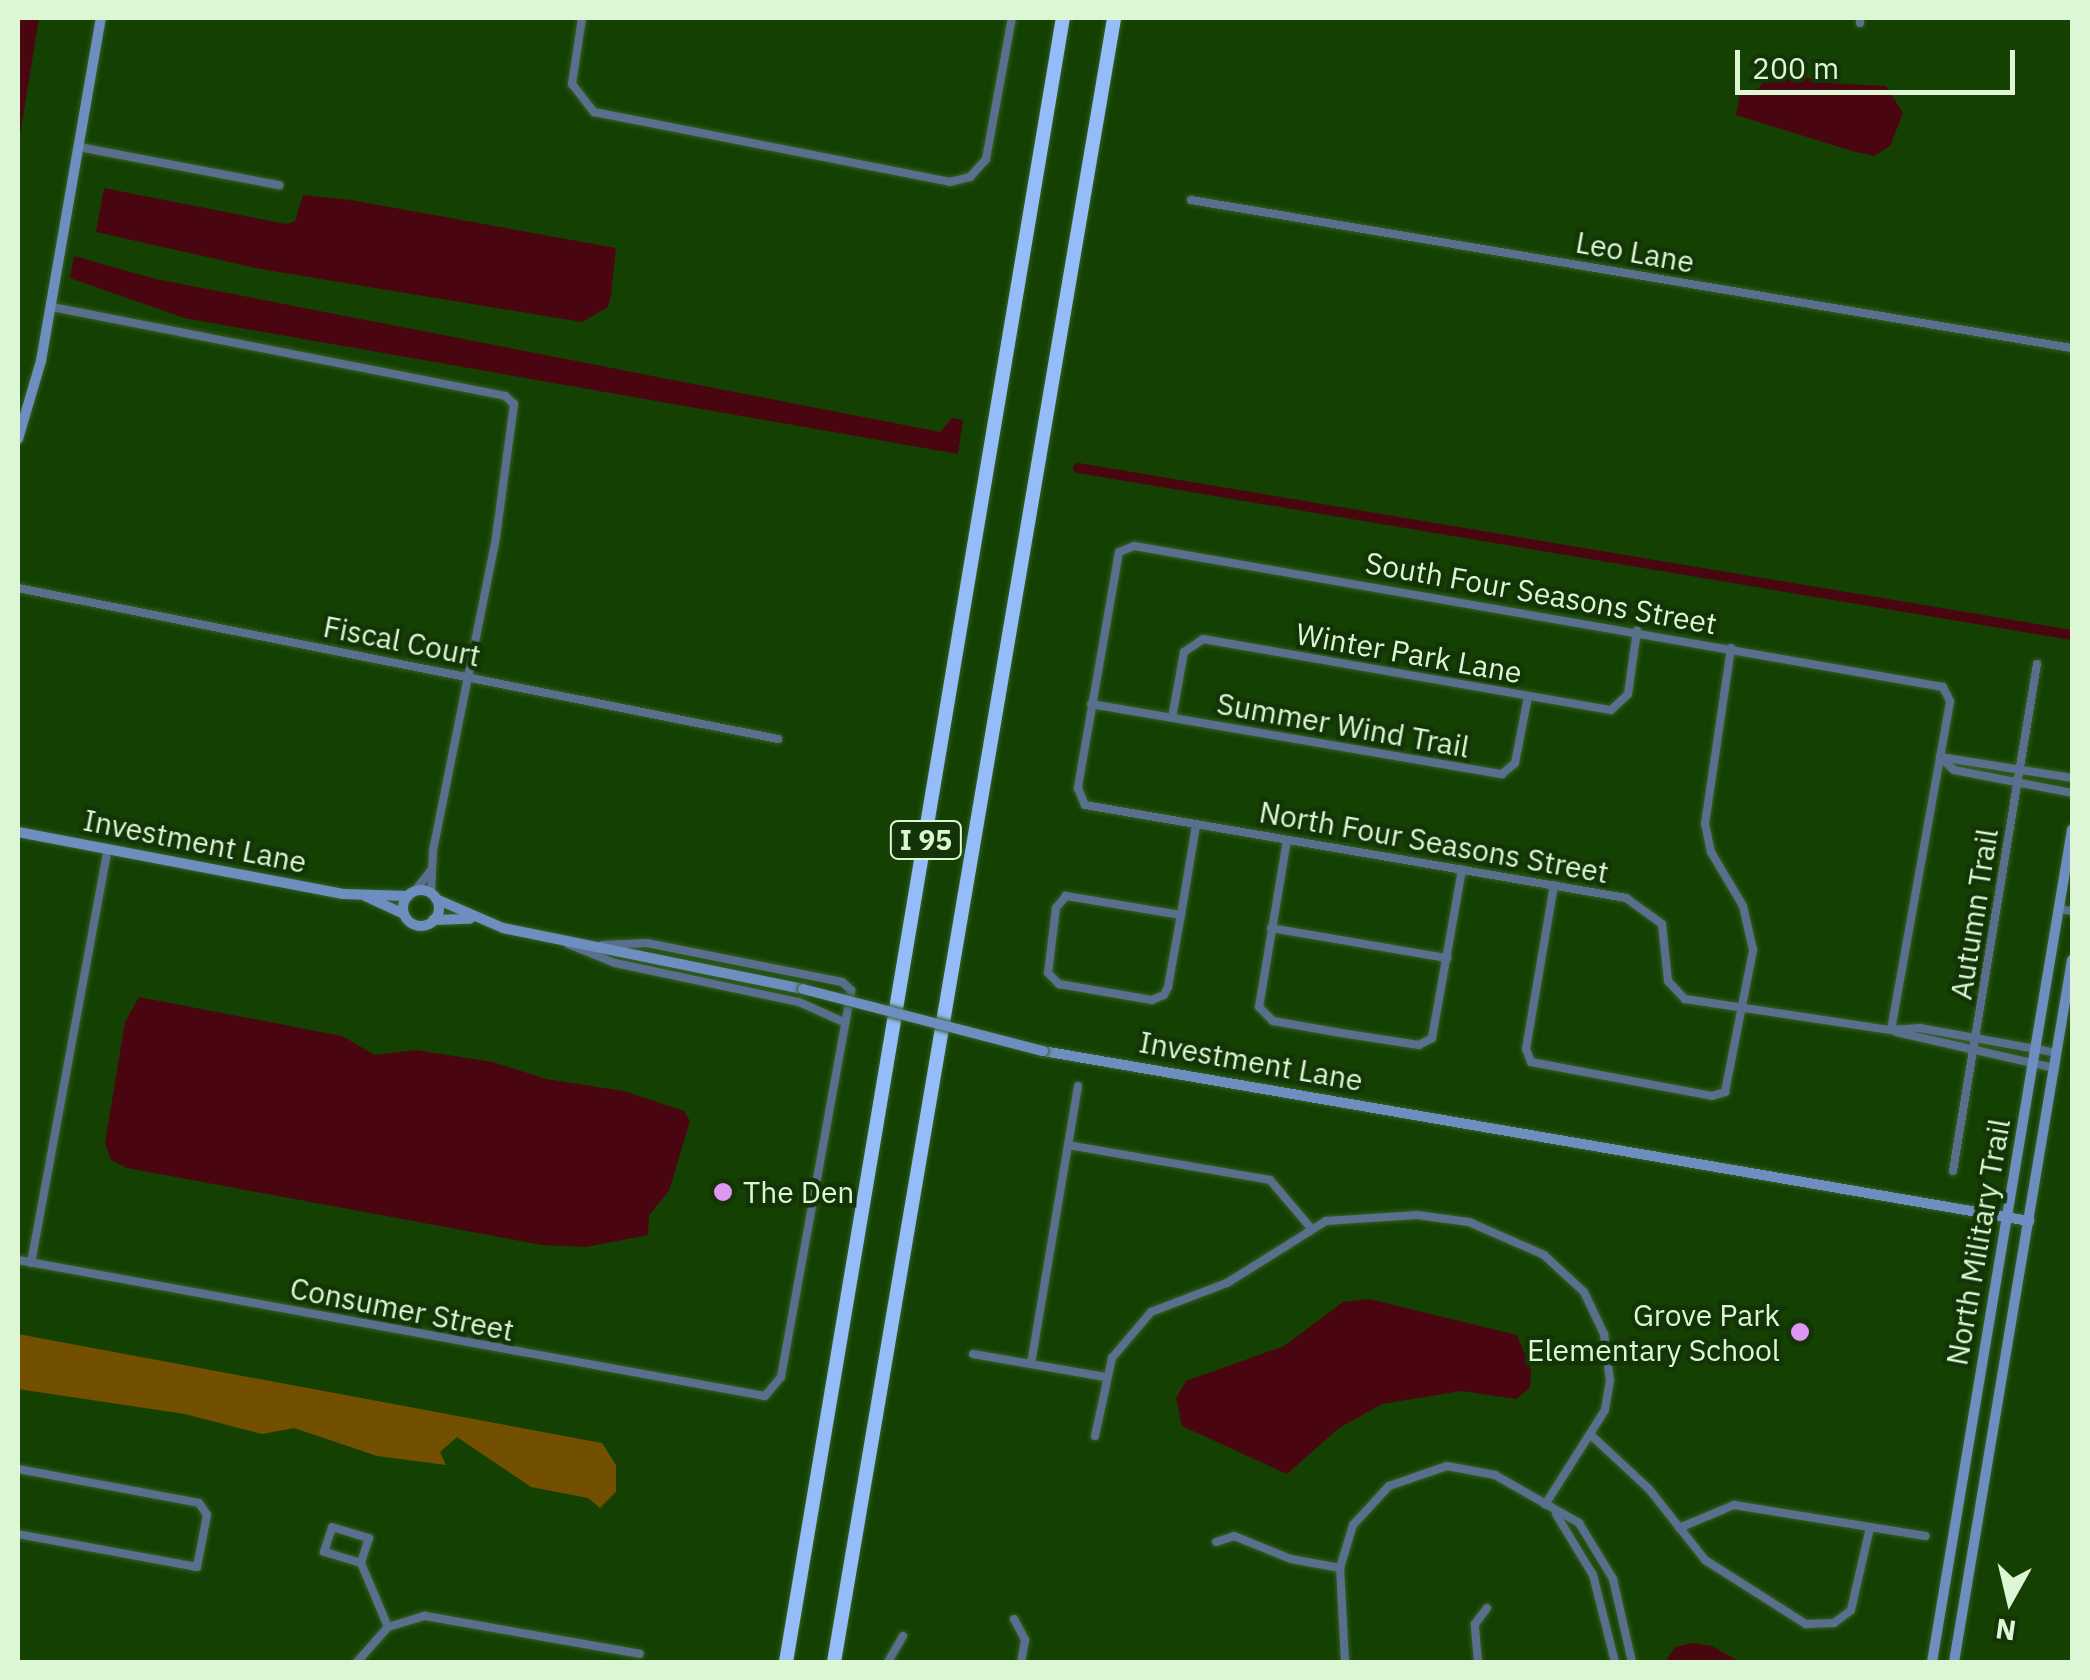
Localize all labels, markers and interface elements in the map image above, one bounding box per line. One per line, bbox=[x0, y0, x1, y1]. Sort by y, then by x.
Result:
scale bar bbox=[1740, 30, 2020, 92]
text: 200 m bbox=[1752, 48, 1839, 87]
street label: Leo Lane bbox=[1573, 224, 1697, 280]
street label: South Four Seasons Street bbox=[1362, 544, 1720, 642]
street label: Fiscal Court bbox=[320, 608, 484, 674]
street label: Winter Park Lane bbox=[1293, 615, 1525, 691]
street label: Summer Wind Trail bbox=[1214, 685, 1472, 765]
street label: North Four Seasons Street bbox=[1257, 794, 1611, 890]
street label: Investment Lane bbox=[80, 802, 310, 880]
road number: I 95 bbox=[888, 817, 964, 863]
street label: Autumn Trail bbox=[1943, 826, 2005, 1002]
street label: Investment Lane bbox=[1136, 1024, 1366, 1098]
street label: North Military Trail bbox=[1939, 1116, 2017, 1368]
place label: The Den bbox=[743, 1174, 854, 1210]
marker: The Den bbox=[712, 1181, 734, 1203]
street label: Consumer Street bbox=[287, 1270, 517, 1348]
place label: Grove Park Elementary School bbox=[1527, 1297, 1780, 1368]
marker: Grove Park Elementary School bbox=[1789, 1321, 1811, 1343]
north arrow bbox=[1960, 1550, 2060, 1650]
text: N bbox=[1993, 1610, 2018, 1650]

